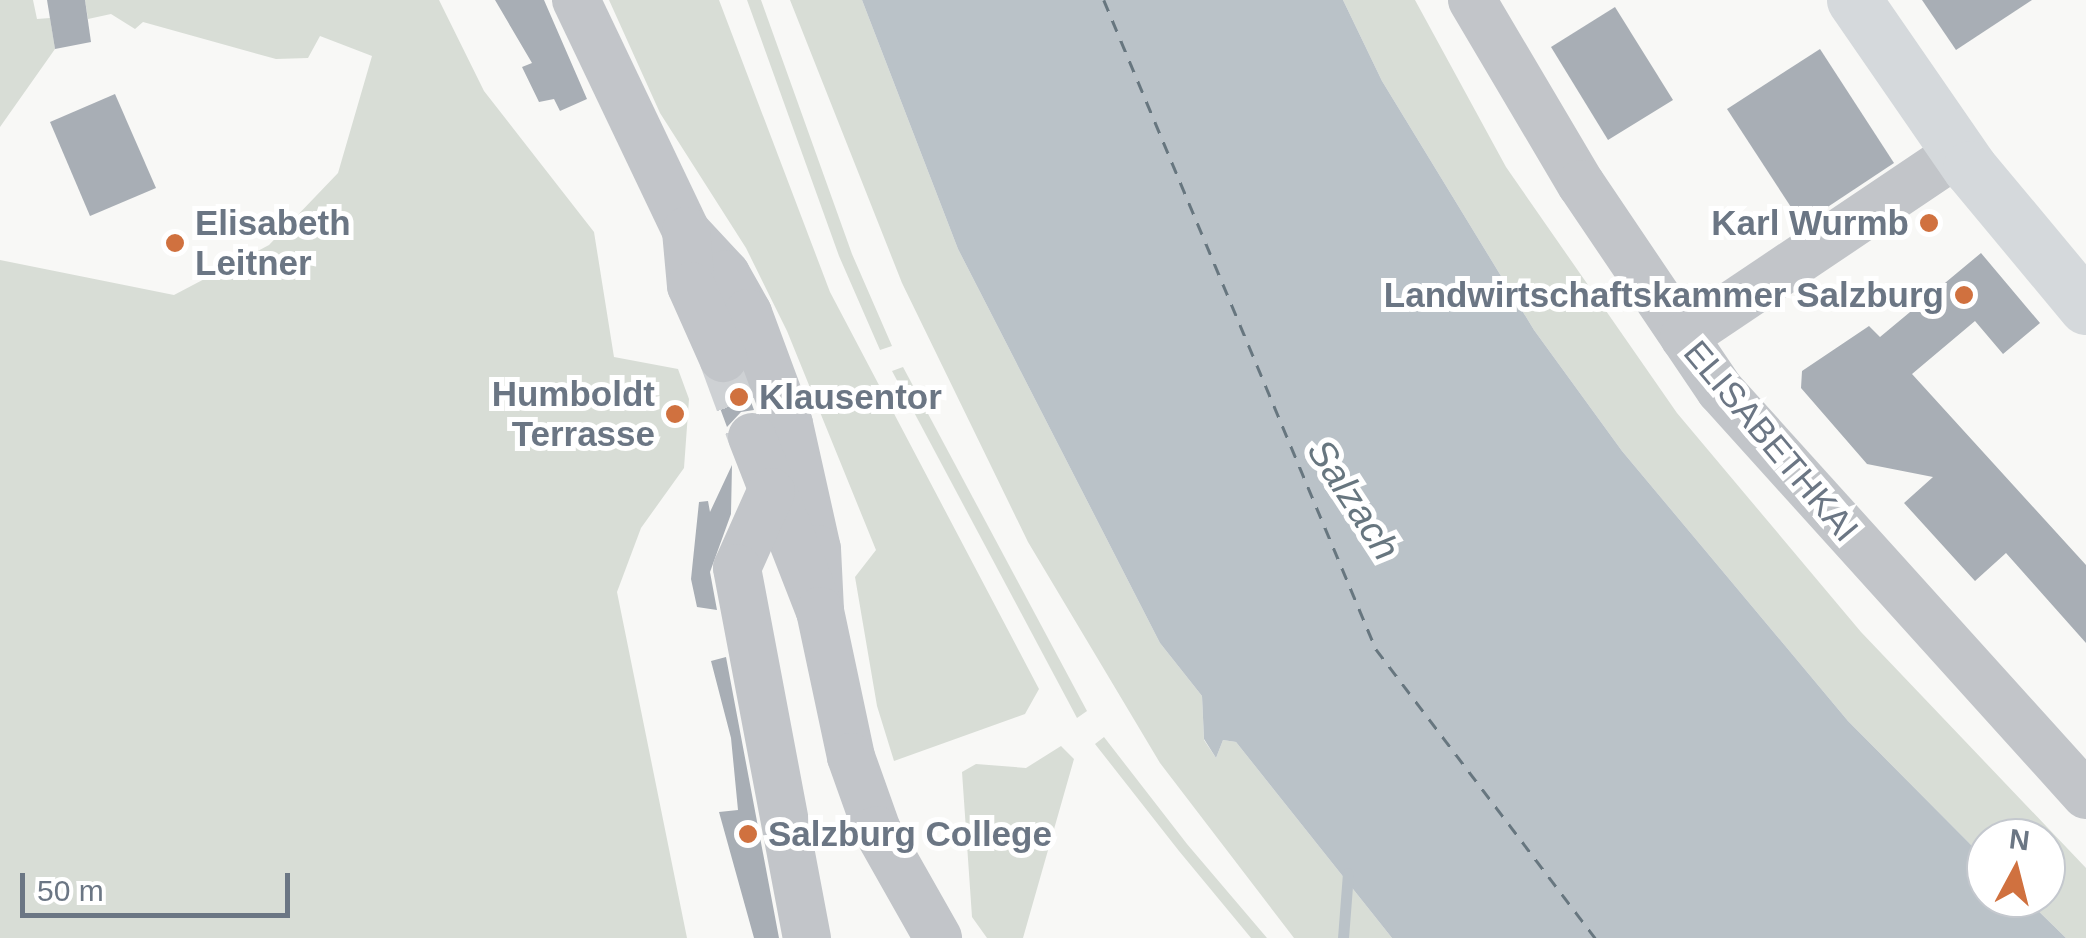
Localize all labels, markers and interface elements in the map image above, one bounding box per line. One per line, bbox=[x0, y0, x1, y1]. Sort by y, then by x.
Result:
place label: Elisabeth Leitner bbox=[195, 202, 351, 284]
place label: Karl Wurmb bbox=[1711, 202, 1909, 244]
marker: Karl Wurmb bbox=[1918, 212, 1940, 234]
marker: Elisabeth Leitner bbox=[164, 232, 186, 254]
place label: Landwirtschaftskammer Salzburg bbox=[1384, 274, 1944, 316]
marker: Landwirtschaftskammer Salzburg bbox=[1953, 284, 1975, 306]
street label: ELISABETHKAI bbox=[1675, 332, 1867, 550]
place label: Humboldt Terrasse bbox=[492, 373, 655, 455]
place label: Klausentor bbox=[759, 376, 942, 418]
marker: Klausentor bbox=[728, 386, 750, 408]
marker: Humboldt Terrasse bbox=[664, 403, 686, 425]
water label: Salzach bbox=[1297, 431, 1409, 569]
place label: Salzburg College bbox=[768, 813, 1052, 855]
north arrow bbox=[1966, 818, 2066, 918]
marker: Salzburg College bbox=[737, 823, 759, 845]
text: N bbox=[2008, 823, 2031, 856]
scale bar bbox=[25, 853, 295, 915]
text: 50 m bbox=[37, 874, 104, 907]

